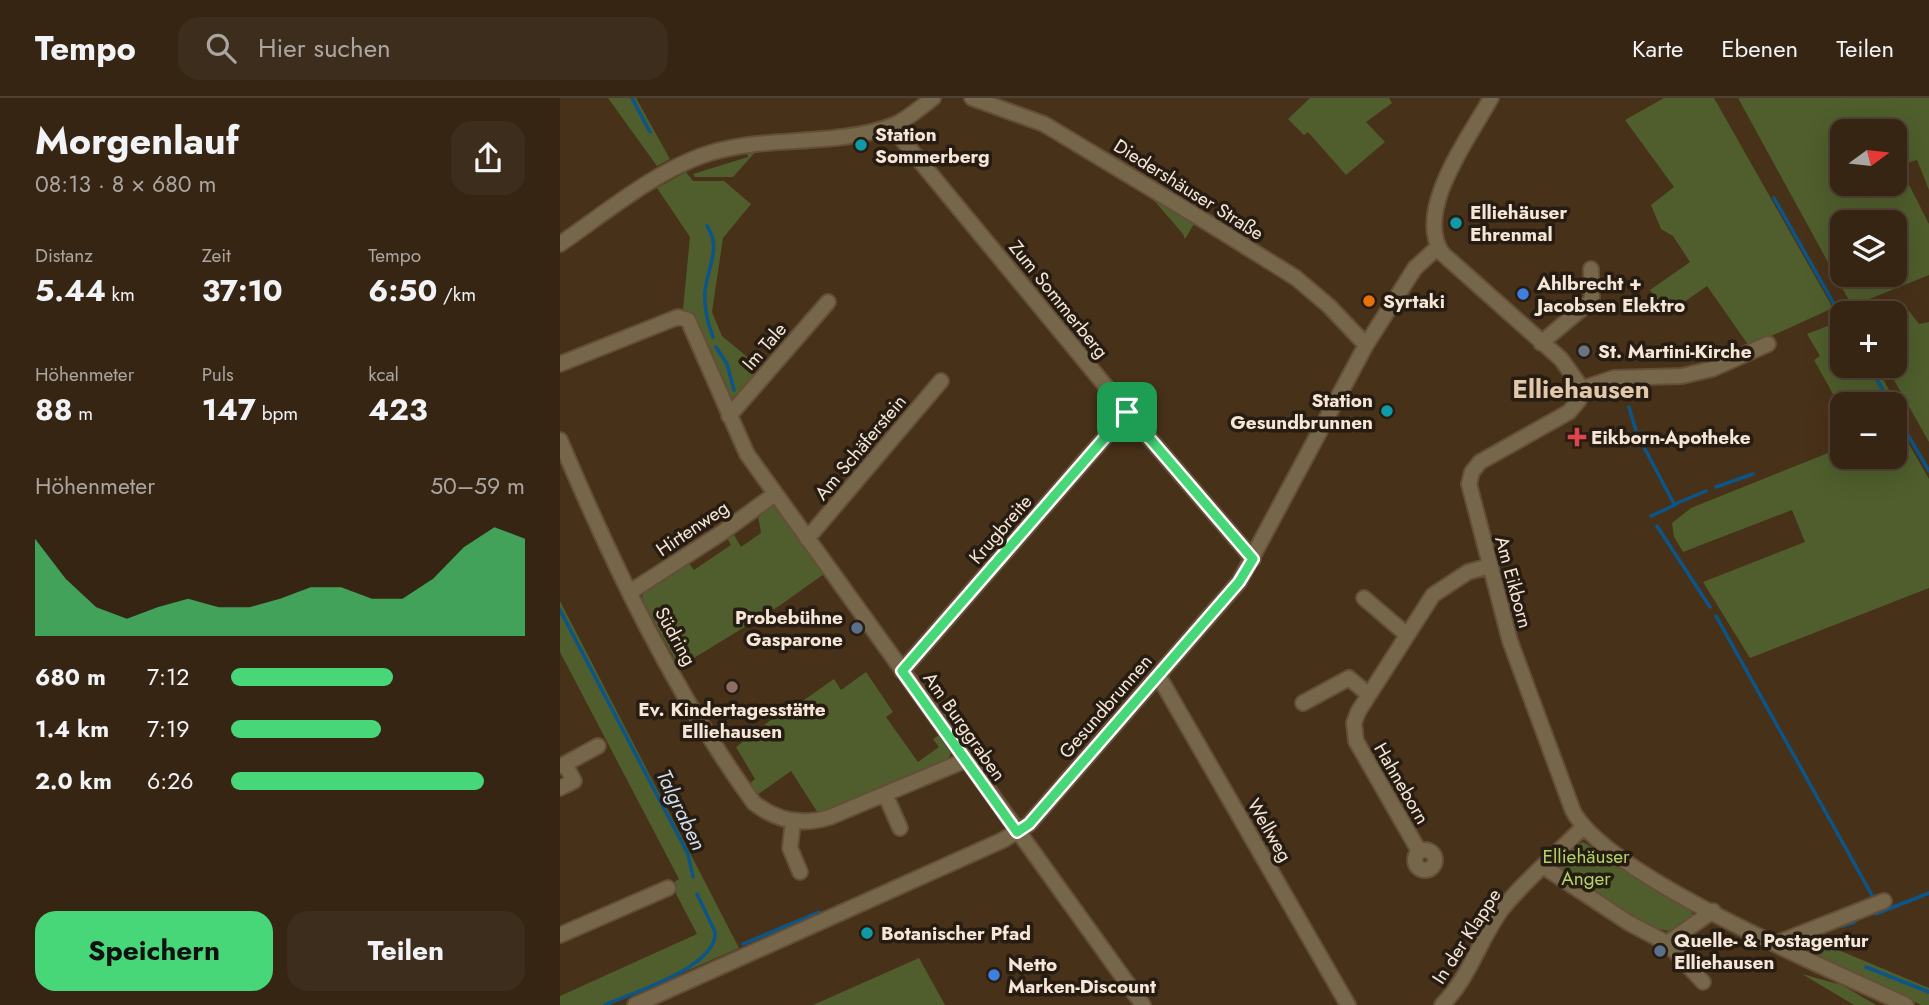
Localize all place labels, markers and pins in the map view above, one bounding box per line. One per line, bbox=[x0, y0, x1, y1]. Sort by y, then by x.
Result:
place label: Station Sommerberg bbox=[875, 121, 990, 170]
marker: Station Sommerberg bbox=[853, 137, 869, 153]
place label: Elliehäuser Ehrenmal bbox=[1470, 199, 1567, 248]
marker: Elliehäuser Ehrenmal bbox=[1448, 215, 1464, 231]
place label: Ahlbrecht + Jacobsen Elektro bbox=[1533, 270, 1685, 319]
marker: Ahlbrecht + Jacobsen Elektro bbox=[1515, 286, 1531, 302]
place label: Syrtaki bbox=[1383, 288, 1445, 315]
marker: Syrtaki bbox=[1361, 293, 1377, 309]
place label: St. Martini-Kirche bbox=[1598, 338, 1752, 365]
marker: St. Martini-Kirche bbox=[1576, 343, 1592, 359]
pin bbox=[1097, 382, 1157, 442]
place label: Station Gesundbrunnen bbox=[1230, 387, 1373, 436]
marker: Station Gesundbrunnen bbox=[1379, 403, 1395, 419]
place label: Eikborn-Apotheke bbox=[1591, 424, 1751, 451]
marker: Eikborn-Apotheke bbox=[1569, 429, 1585, 445]
place label: Probebühne Gasparone bbox=[735, 604, 843, 653]
marker: Probebühne Gasparone bbox=[849, 620, 865, 636]
marker: Ev. Kindertagesstätte Elliehausen bbox=[724, 679, 740, 695]
place label: Ev. Kindertagesstätte Elliehausen bbox=[638, 696, 826, 745]
place label: Botanischer Pfad bbox=[881, 920, 1031, 947]
marker: Botanischer Pfad bbox=[859, 925, 875, 941]
place label: Quelle- & Postagentur Elliehausen bbox=[1674, 927, 1869, 976]
marker: Quelle- & Postagentur Elliehausen bbox=[1652, 943, 1668, 959]
place label: Netto Marken-Discount bbox=[1008, 951, 1156, 1000]
marker: Netto Marken-Discount bbox=[986, 967, 1002, 983]

